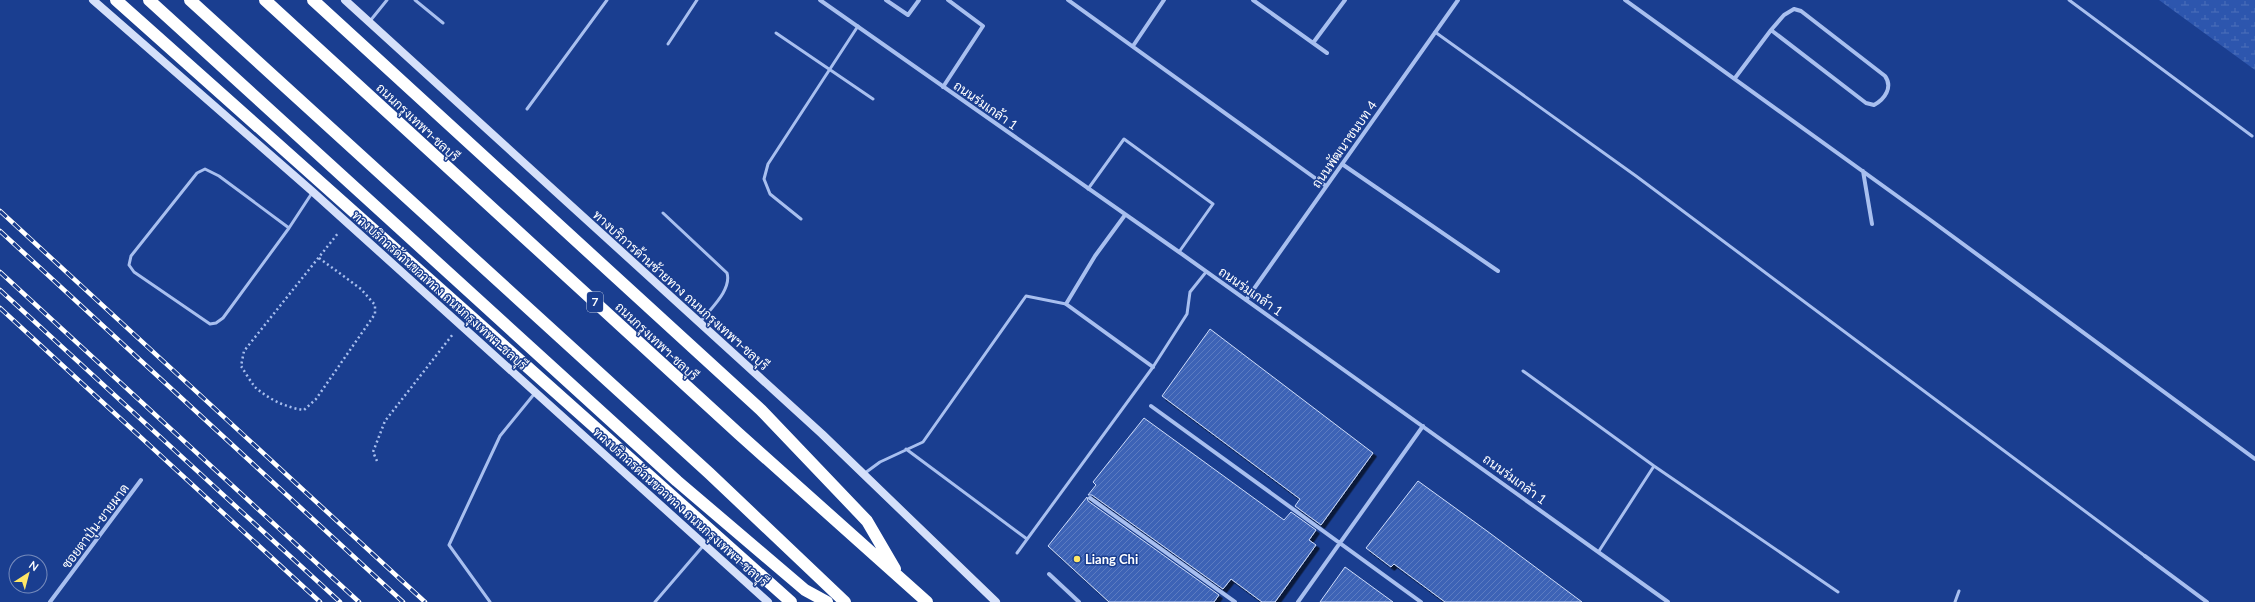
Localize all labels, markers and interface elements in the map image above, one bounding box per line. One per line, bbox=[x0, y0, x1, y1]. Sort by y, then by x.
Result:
street label: ถนนร่มเกล้า 1 bbox=[951, 76, 1022, 133]
street label: ถนนกรุงเทพฯ-ชลบุรี bbox=[372, 79, 464, 166]
street label: ถนนพัฒนาชนบท 4 bbox=[1308, 97, 1380, 191]
street label: ทางบริการด้านขวาทาง ถนนกรุงเทพฯ-ชลบุรี bbox=[348, 206, 532, 374]
street label: ทางบริการด้านซ้ายทาง ถนนกรุงเทพฯ-ชลบุรี bbox=[590, 207, 772, 373]
street label: ถนนร่มเกล้า 1 bbox=[1216, 262, 1287, 319]
road number: 7 bbox=[587, 292, 603, 312]
street label: ถนนกรุงเทพฯ-ชลบุรี bbox=[612, 299, 702, 383]
street label: ทางบริการด้านขวาทาง ถนนกรุงเทพฯ-ชลบุรี bbox=[589, 423, 773, 591]
street label: ถนนร่มเกล้า 1 bbox=[1480, 450, 1550, 507]
street label: ซอยตาปุ่น-ยายผาด bbox=[58, 480, 134, 573]
place label: Liang Chi bbox=[1085, 551, 1138, 567]
north arrow bbox=[8, 554, 48, 594]
marker: Liang Chi bbox=[1072, 554, 1082, 564]
text: N bbox=[27, 558, 41, 573]

